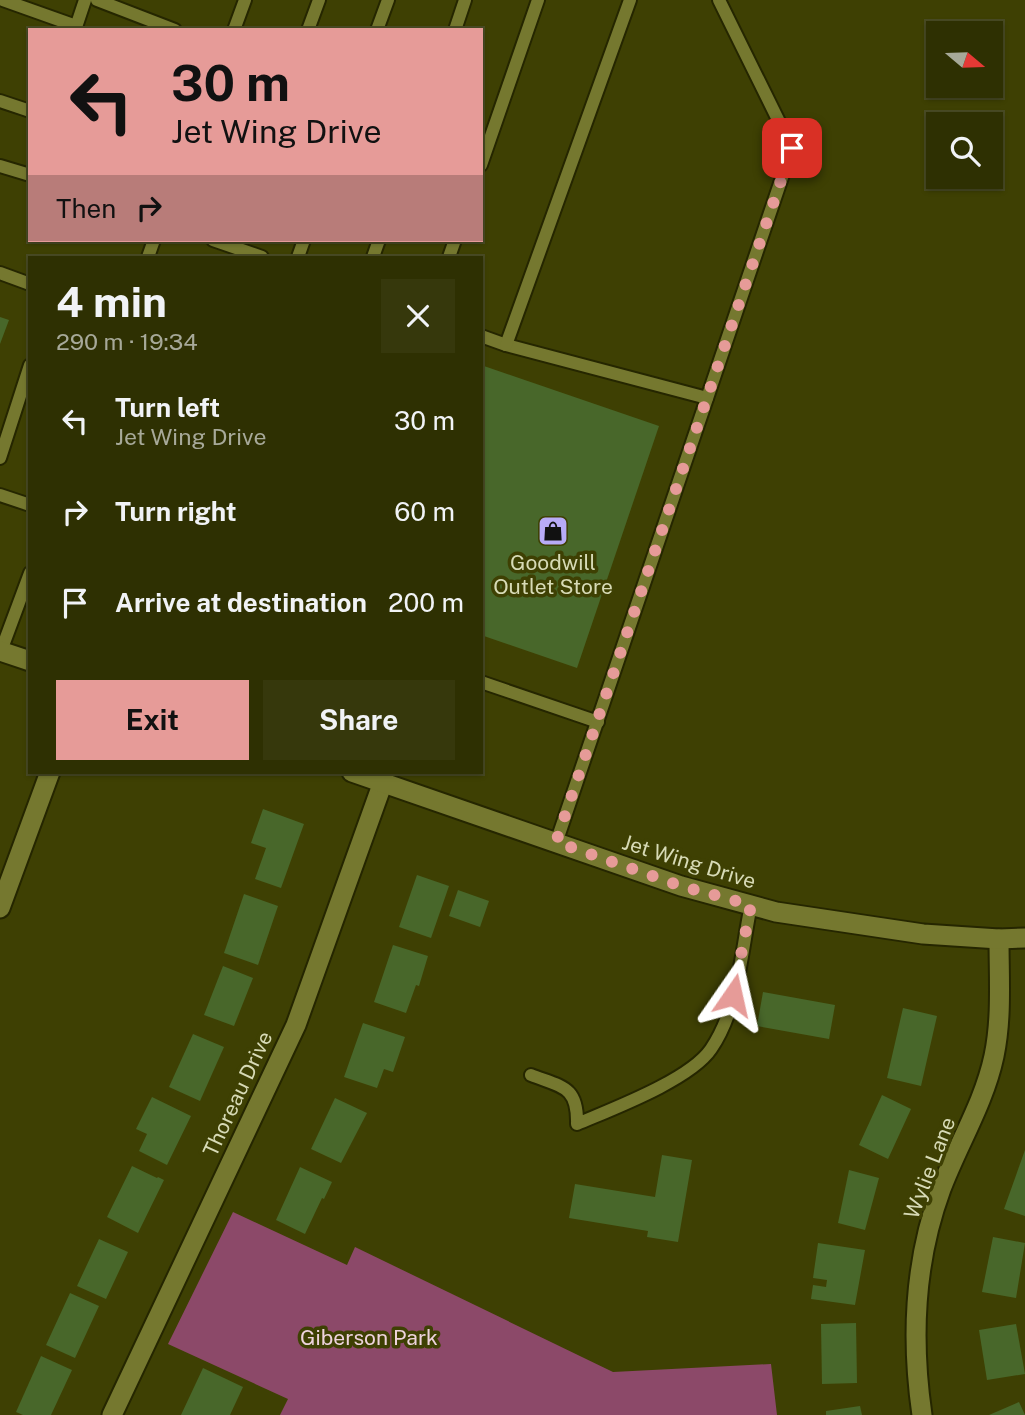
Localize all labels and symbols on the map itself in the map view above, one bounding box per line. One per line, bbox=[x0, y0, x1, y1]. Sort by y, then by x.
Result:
north arrow bbox=[926, 21, 1003, 98]
pin bbox=[762, 118, 822, 178]
shop icon: Goodwill Outlet Store bbox=[536, 514, 570, 548]
place label: Goodwill Outlet Store bbox=[493, 550, 613, 599]
street label: Jet Wing Drive bbox=[619, 829, 759, 894]
position arrow bbox=[696, 958, 770, 1032]
street label: Thoreau Drive bbox=[198, 1027, 277, 1160]
street label: Wylie Lane bbox=[899, 1113, 960, 1222]
park label: Giberson Park bbox=[300, 1325, 438, 1350]

